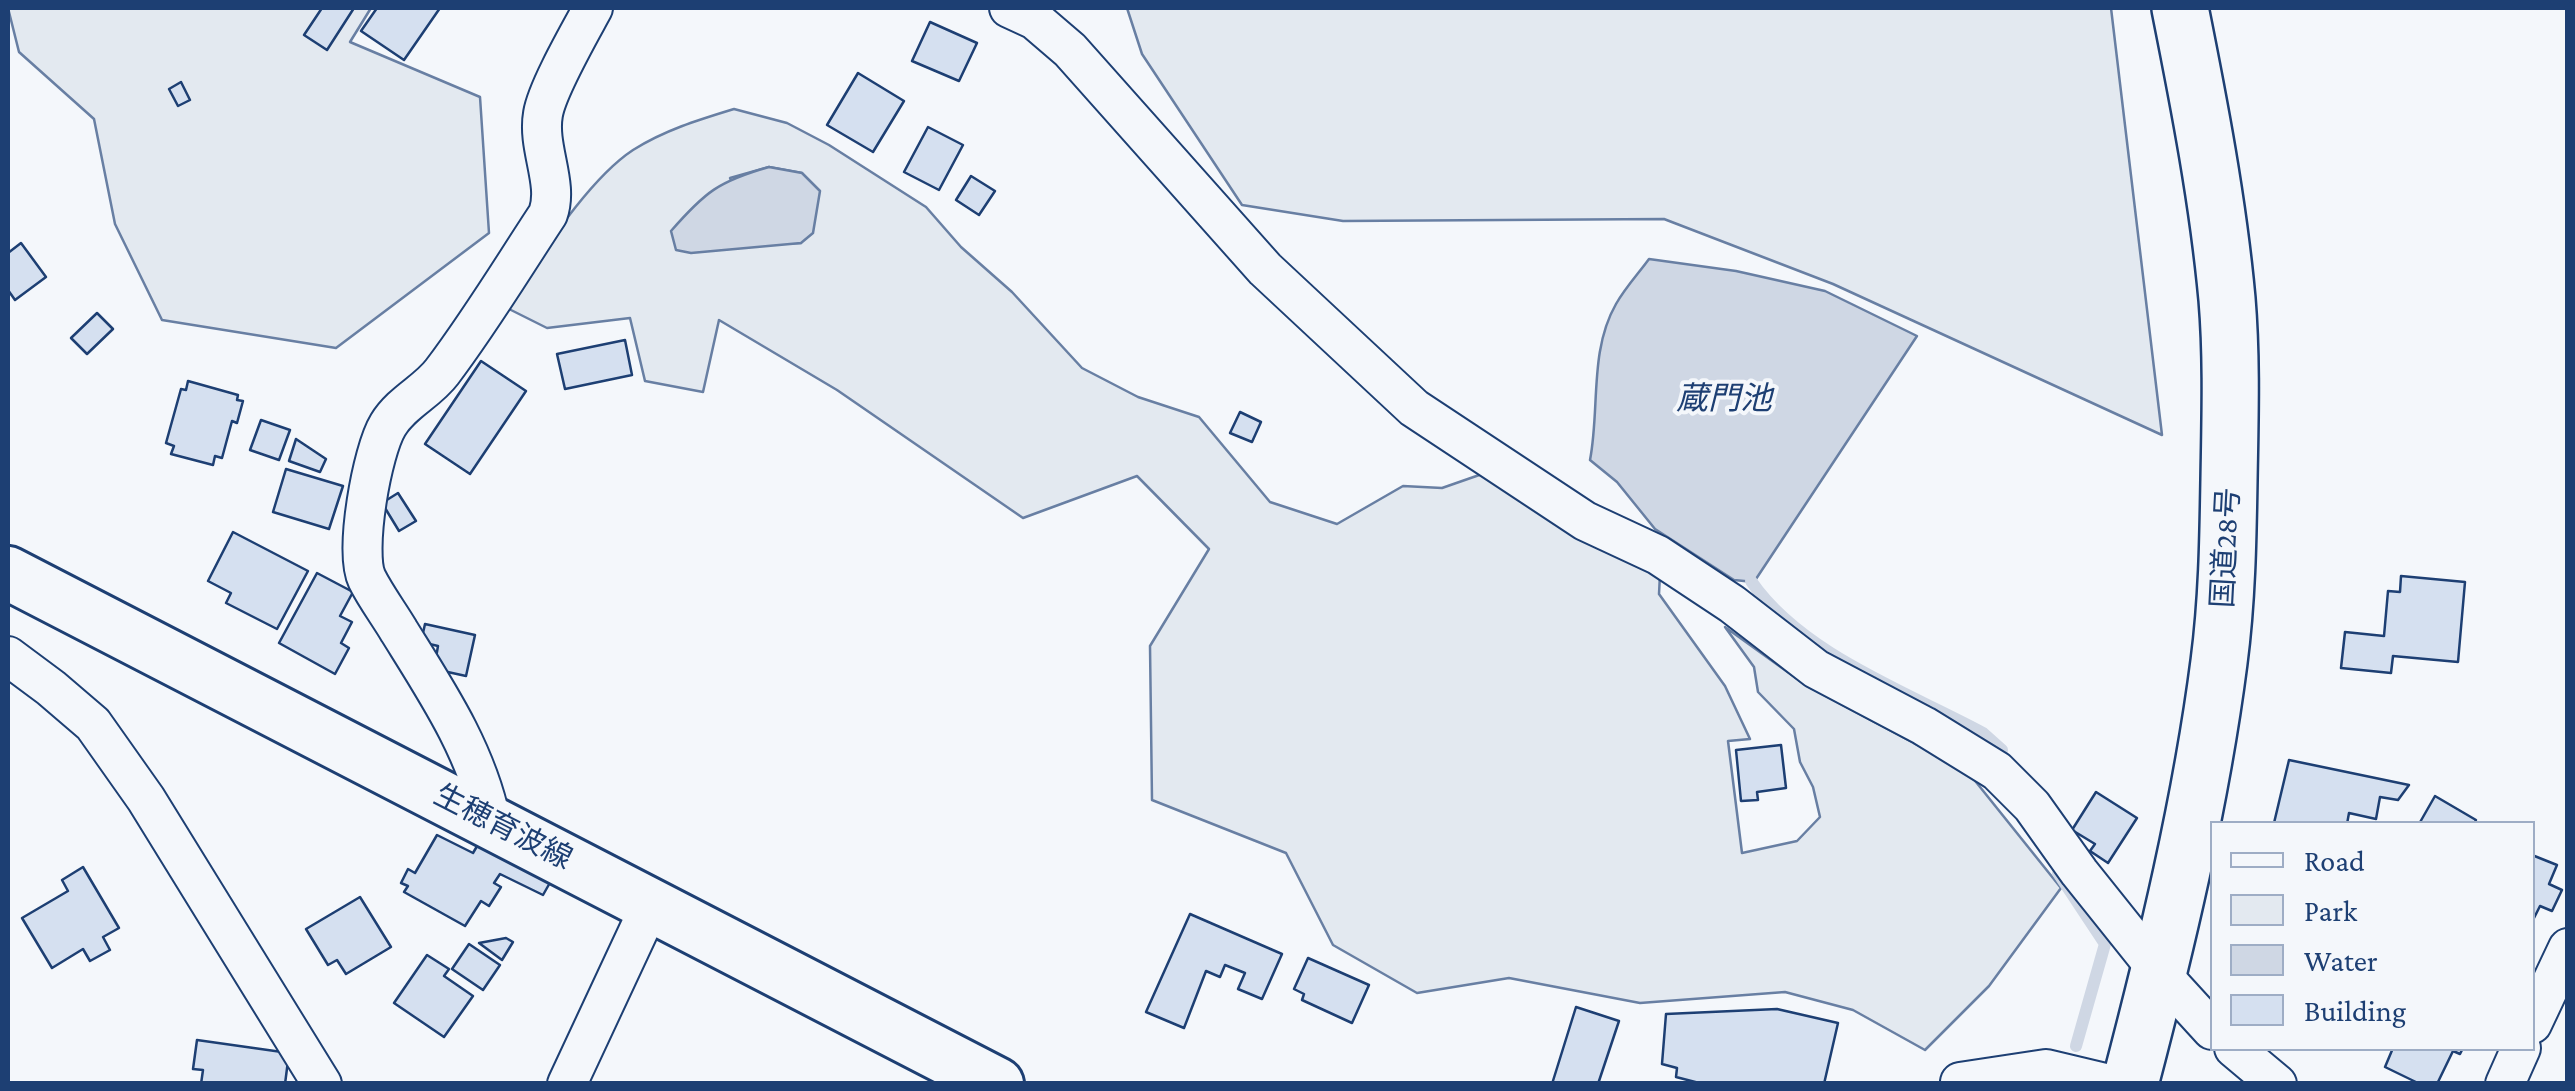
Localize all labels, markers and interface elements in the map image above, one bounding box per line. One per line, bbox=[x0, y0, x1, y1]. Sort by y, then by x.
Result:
water label: 蔵門池 bbox=[1676, 380, 1772, 418]
street label: 国道28号 bbox=[2205, 487, 2247, 609]
street label: 生穂育波線 bbox=[428, 777, 578, 877]
legend bbox=[2210, 821, 2535, 1051]
text: Road bbox=[2304, 844, 2365, 877]
text: Park bbox=[2304, 894, 2357, 927]
text: Water bbox=[2304, 944, 2378, 977]
text: Building bbox=[2304, 994, 2406, 1027]

